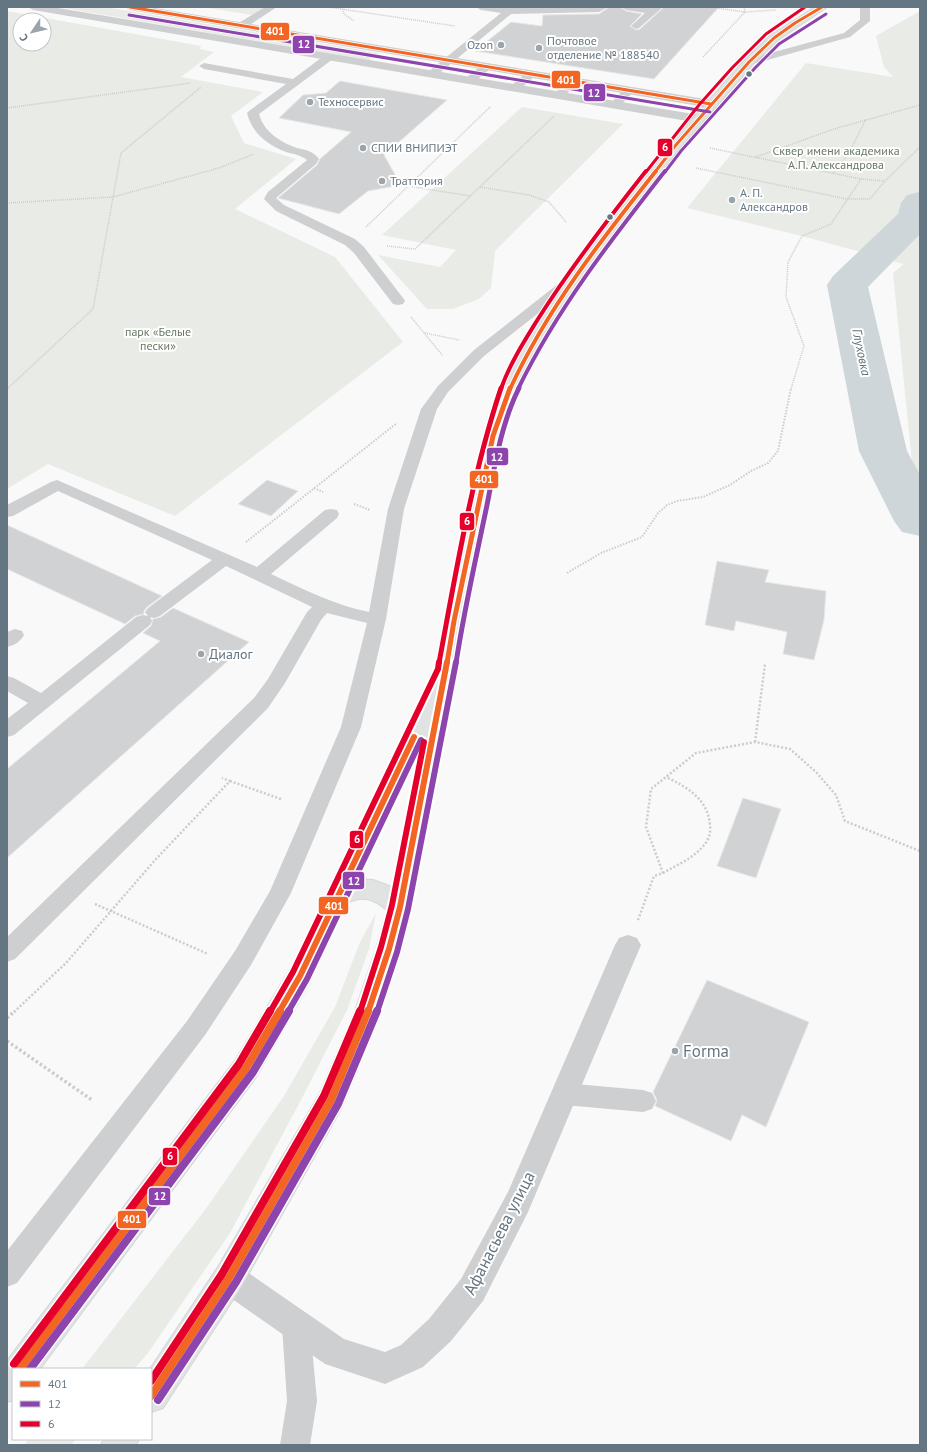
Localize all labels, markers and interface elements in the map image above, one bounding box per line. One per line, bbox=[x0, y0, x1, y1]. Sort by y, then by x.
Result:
north arrow bbox=[12, 12, 52, 52]
line badge: 401 bbox=[260, 22, 290, 41]
text: 401 bbox=[266, 24, 284, 38]
text: С bbox=[16, 31, 31, 44]
place label: Почтовое отделение № 188540 bbox=[547, 33, 660, 62]
line badge: 12 bbox=[292, 35, 315, 54]
text: 12 bbox=[298, 37, 310, 51]
place label: Ozon bbox=[467, 37, 493, 52]
marker: Ozon bbox=[496, 40, 506, 50]
marker: Почтовое отделение № 188540 bbox=[534, 43, 544, 53]
unlabelled marker bbox=[744, 69, 754, 79]
line badge: 401 bbox=[551, 70, 581, 89]
text: 401 bbox=[557, 73, 575, 87]
line badge: 12 bbox=[583, 83, 606, 102]
text: 12 bbox=[588, 86, 600, 100]
place label: Техносервис bbox=[318, 94, 384, 109]
marker: Техносервис bbox=[305, 97, 315, 107]
line badge: 6 bbox=[657, 138, 673, 157]
place label: СПИИ ВНИПИЭТ bbox=[371, 140, 458, 155]
text: 6 bbox=[662, 140, 668, 154]
marker: СПИИ ВНИПИЭТ bbox=[358, 143, 368, 153]
park label: Сквер имени академика А.П. Александрова bbox=[772, 143, 900, 172]
place label: Траттория bbox=[390, 173, 443, 188]
marker: Траттория bbox=[377, 176, 387, 186]
place label: А. П. Александров bbox=[740, 185, 808, 214]
marker: А. П. Александров bbox=[727, 195, 737, 205]
unlabelled marker bbox=[605, 212, 615, 222]
park label: парк «Белые пески» bbox=[125, 324, 191, 353]
water label: Глуховка bbox=[848, 327, 875, 378]
line badge: 12 bbox=[486, 447, 509, 466]
text: 12 bbox=[491, 450, 503, 464]
line badge: 401 bbox=[469, 470, 499, 489]
text: 401 bbox=[475, 472, 493, 486]
line badge: 6 bbox=[459, 512, 475, 531]
text: 6 bbox=[464, 514, 470, 528]
place label: Диалог bbox=[209, 645, 253, 663]
marker: Диалог bbox=[196, 649, 206, 659]
line badge: 6 bbox=[349, 830, 364, 849]
text: 6 bbox=[354, 832, 360, 846]
line badge: 12 bbox=[342, 871, 365, 890]
text: 12 bbox=[348, 874, 360, 888]
line badge: 401 bbox=[318, 896, 349, 915]
text: 401 bbox=[325, 899, 343, 913]
place label: Forma bbox=[683, 1040, 729, 1062]
marker: Forma bbox=[670, 1046, 680, 1056]
line badge: 6 bbox=[162, 1147, 178, 1166]
text: 6 bbox=[167, 1149, 173, 1163]
street label: Афанасьева улица bbox=[458, 1167, 540, 1299]
line badge: 12 bbox=[148, 1187, 171, 1206]
text: 12 bbox=[154, 1189, 166, 1203]
line badge: 401 bbox=[117, 1210, 147, 1229]
text: 401 bbox=[123, 1212, 141, 1226]
legend bbox=[12, 1368, 152, 1440]
text: 401 bbox=[48, 1376, 68, 1391]
text: 12 bbox=[48, 1396, 61, 1411]
text: 6 bbox=[48, 1416, 55, 1431]

